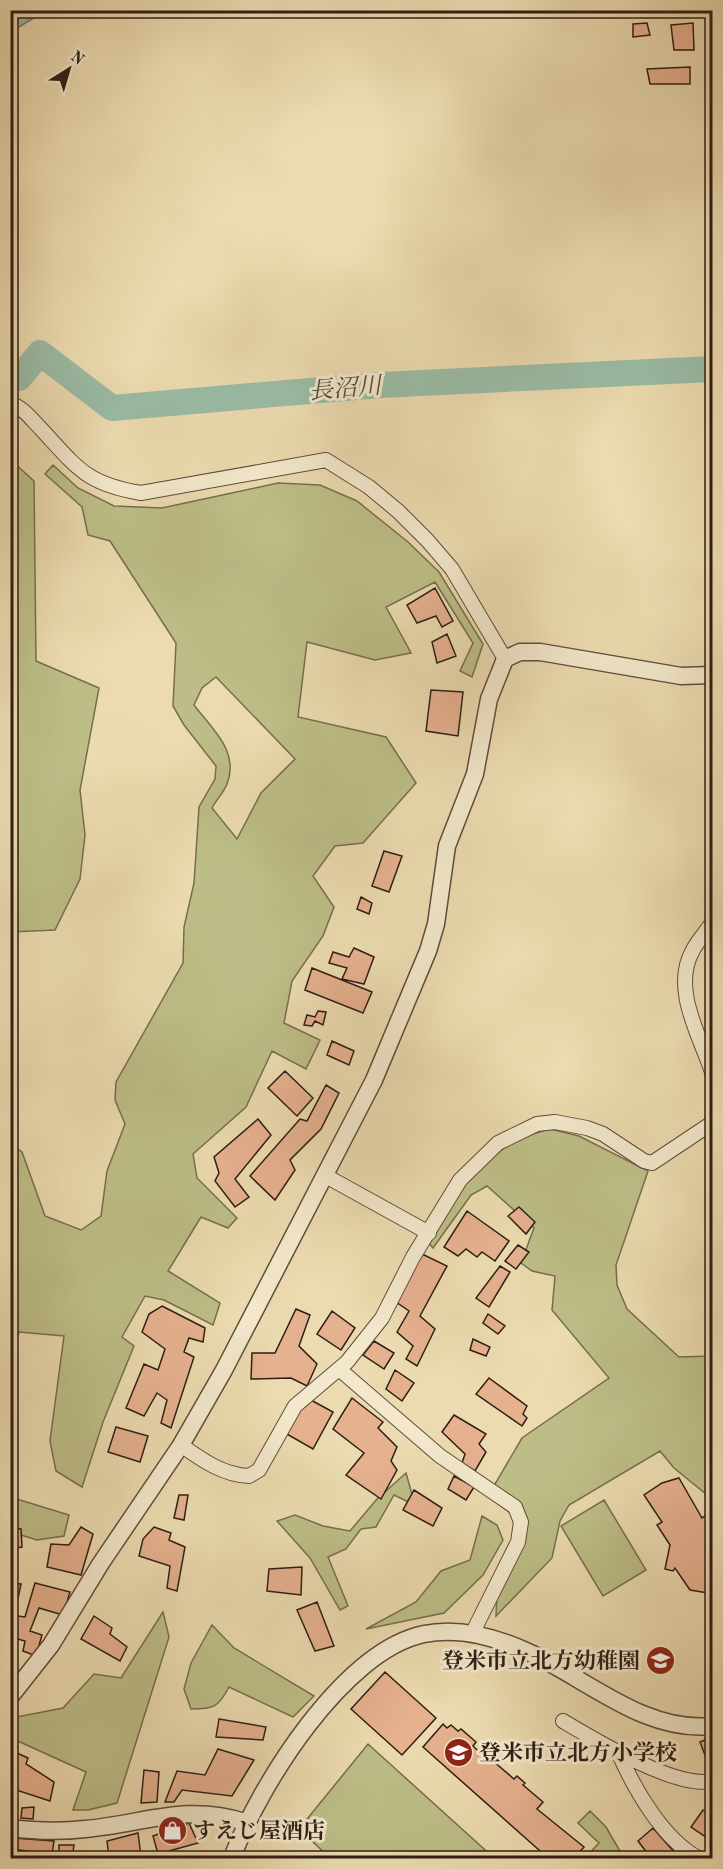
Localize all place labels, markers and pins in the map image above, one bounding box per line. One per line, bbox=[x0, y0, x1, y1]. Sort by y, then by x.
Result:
school or university icon: 登米市立北方幼稚園 bbox=[645, 1644, 677, 1676]
place label: 登米市立北方幼稚園 bbox=[442, 1649, 640, 1673]
school or university icon: 登米市立北方小学校 bbox=[442, 1736, 474, 1768]
place label: 登米市立北方小学校 bbox=[479, 1741, 677, 1765]
shop icon: すえじ屋酒店 bbox=[156, 1814, 188, 1846]
place label: すえじ屋酒店 bbox=[193, 1819, 325, 1843]

